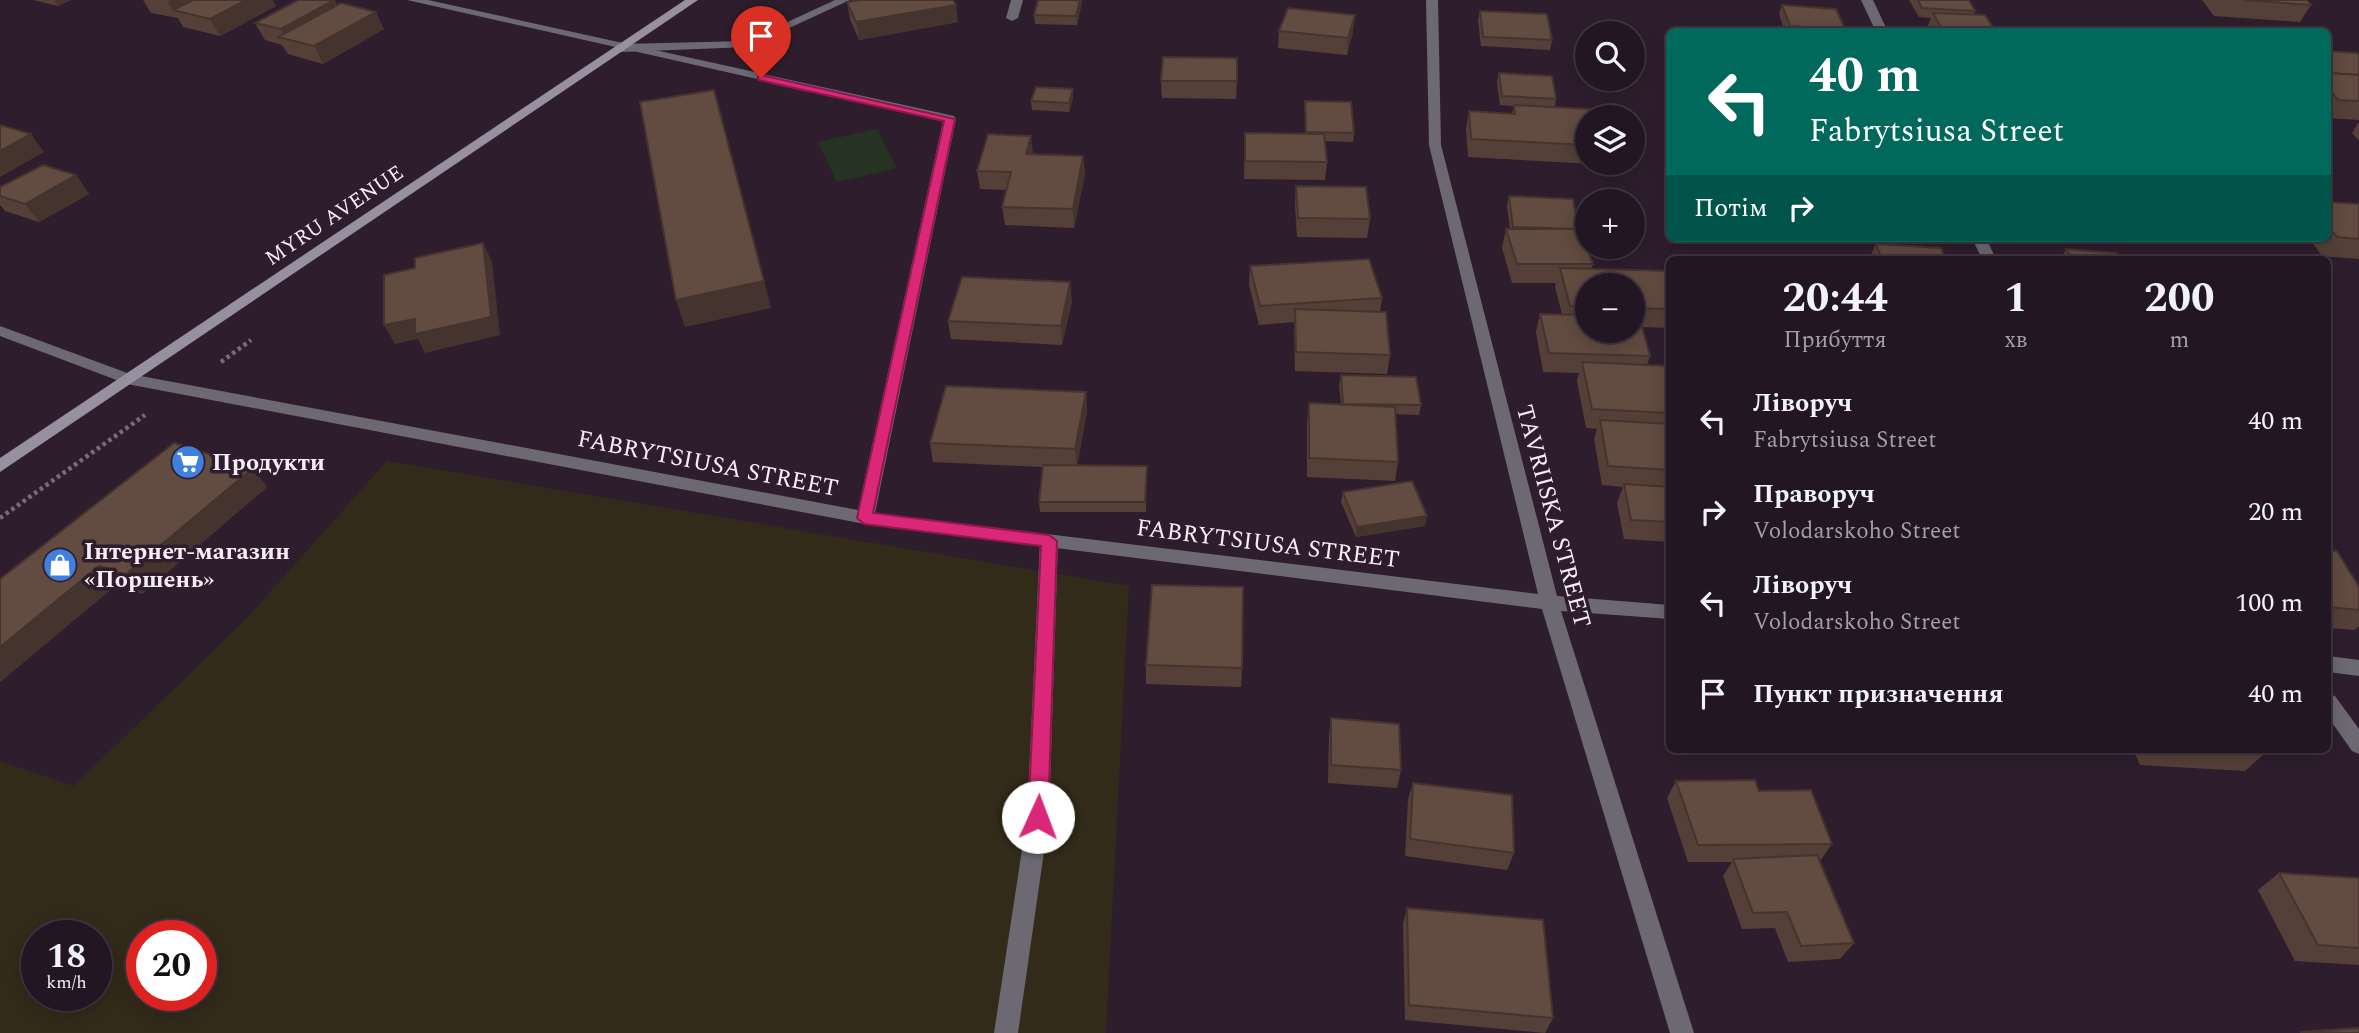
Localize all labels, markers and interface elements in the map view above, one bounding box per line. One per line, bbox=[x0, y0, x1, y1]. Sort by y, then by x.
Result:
pin bbox=[731, 6, 791, 78]
icon: arrive bbox=[742, 17, 780, 55]
map controls bbox=[1575, 21, 1645, 343]
button: search bbox=[1575, 21, 1645, 91]
text: 40 m bbox=[1809, 39, 1920, 114]
icon: left bbox=[1694, 56, 1785, 147]
button: layers bbox=[1575, 105, 1645, 175]
text: Fabrytsiusa Street bbox=[1809, 107, 2064, 156]
street label: MYRU AVENUE bbox=[259, 157, 410, 274]
text: Потім bbox=[1694, 188, 1768, 228]
button: + bbox=[1575, 189, 1645, 259]
icon: right bbox=[1782, 189, 1820, 227]
text: 20:44 bbox=[1782, 267, 1888, 330]
text: 1 bbox=[2004, 267, 2028, 330]
text: 200 bbox=[2144, 267, 2215, 330]
button: − bbox=[1575, 273, 1645, 343]
text: Прибуття bbox=[1783, 323, 1887, 358]
text: хв bbox=[2004, 323, 2027, 358]
text: m bbox=[2169, 323, 2189, 358]
text: Ліворуч bbox=[1753, 383, 1852, 423]
street label: TAVRIISKA STREET bbox=[1506, 401, 1600, 632]
text: 40 m bbox=[2248, 401, 2303, 441]
icon: left bbox=[1694, 402, 1732, 440]
street label: FABRYTSIUSA STREET bbox=[574, 421, 841, 507]
text: Fabrytsiusa Street bbox=[1753, 423, 1936, 458]
supermarket icon: Продукти bbox=[169, 443, 207, 481]
place label: Продукти bbox=[212, 445, 325, 481]
text: Праворуч bbox=[1753, 474, 1875, 514]
text: 20 m bbox=[2248, 492, 2303, 532]
icon: right bbox=[1694, 493, 1732, 531]
street label: FABRYTSIUSA STREET bbox=[1134, 510, 1402, 578]
text: Volodarskoho Street bbox=[1753, 514, 1960, 549]
place label: Інтернет-магазин «Поршень» bbox=[84, 534, 290, 598]
shop icon: Інтернет-магазин «Поршень» bbox=[41, 546, 79, 584]
text: Ліворуч bbox=[1753, 565, 1852, 605]
text: 100 m bbox=[2235, 583, 2303, 623]
icon: left bbox=[1694, 584, 1732, 622]
text: Volodarskoho Street bbox=[1753, 605, 1960, 640]
text: Пункт призначення bbox=[1753, 674, 2004, 714]
text: 40 m bbox=[2248, 674, 2303, 714]
icon: arrive bbox=[1694, 675, 1732, 713]
position arrow bbox=[1001, 780, 1075, 854]
speed limit sign: 20 bbox=[126, 920, 217, 1011]
text: 18 bbox=[47, 930, 86, 983]
text: km/h bbox=[46, 969, 87, 996]

